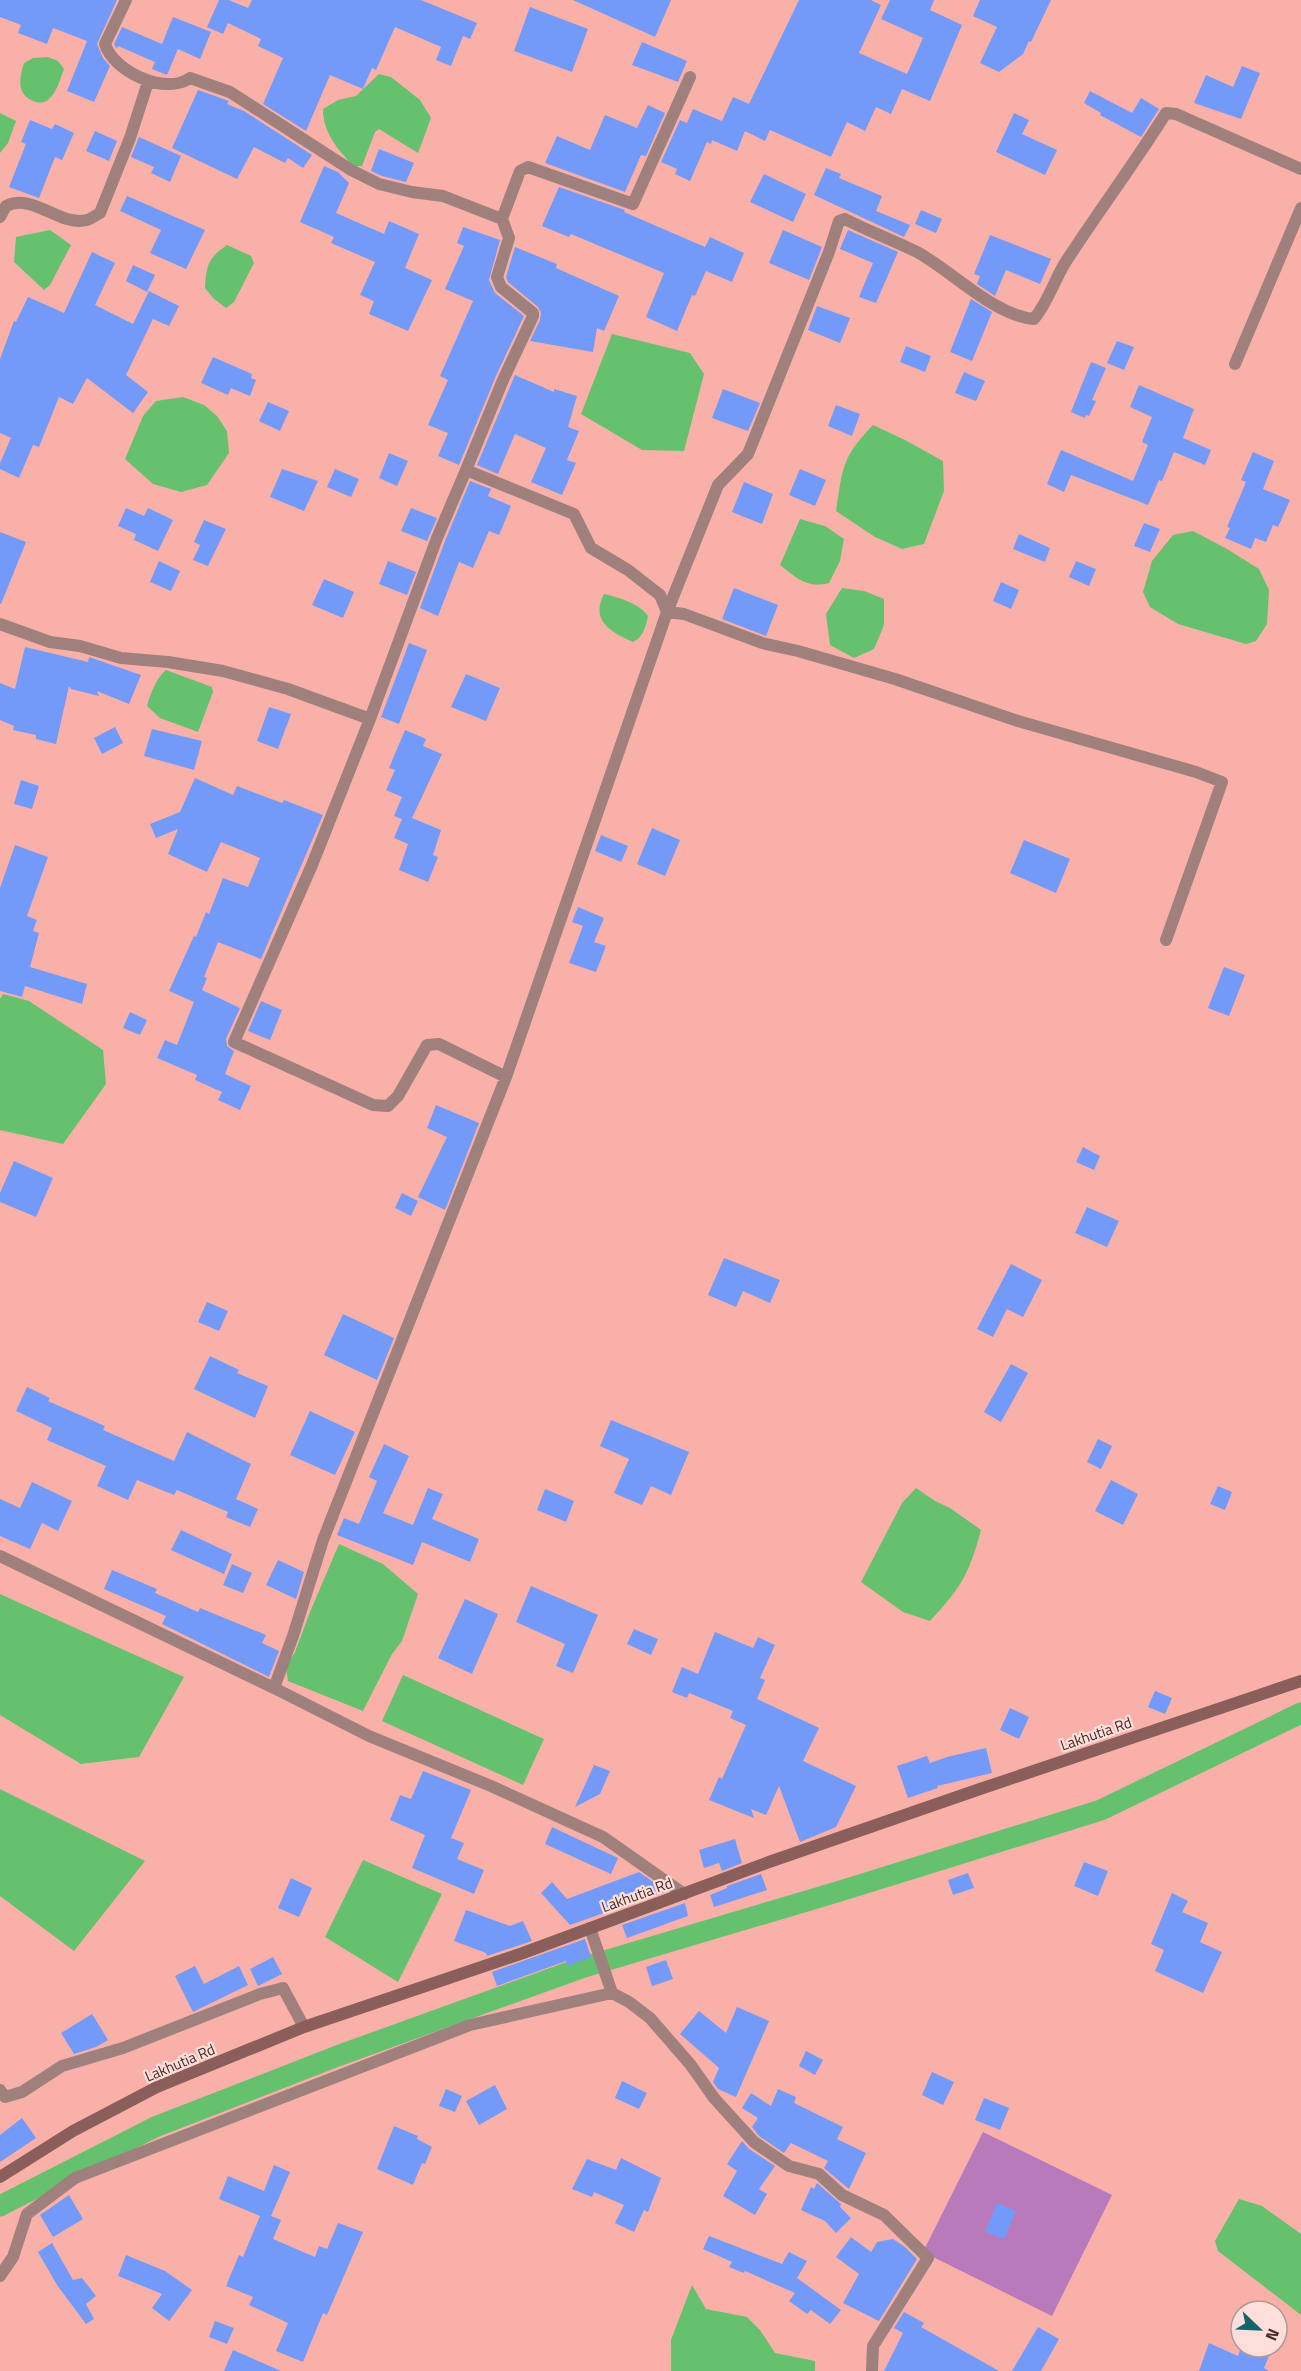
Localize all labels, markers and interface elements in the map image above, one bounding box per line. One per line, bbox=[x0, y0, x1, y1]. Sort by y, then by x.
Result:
street label: Lakhutia Rd bbox=[1057, 1711, 1135, 1756]
street label: Lakhutia Rd bbox=[598, 1871, 676, 1918]
street label: Lakhutia Rd bbox=[141, 2037, 219, 2088]
north arrow bbox=[1229, 2299, 1289, 2359]
text: N bbox=[1260, 2325, 1286, 2345]

